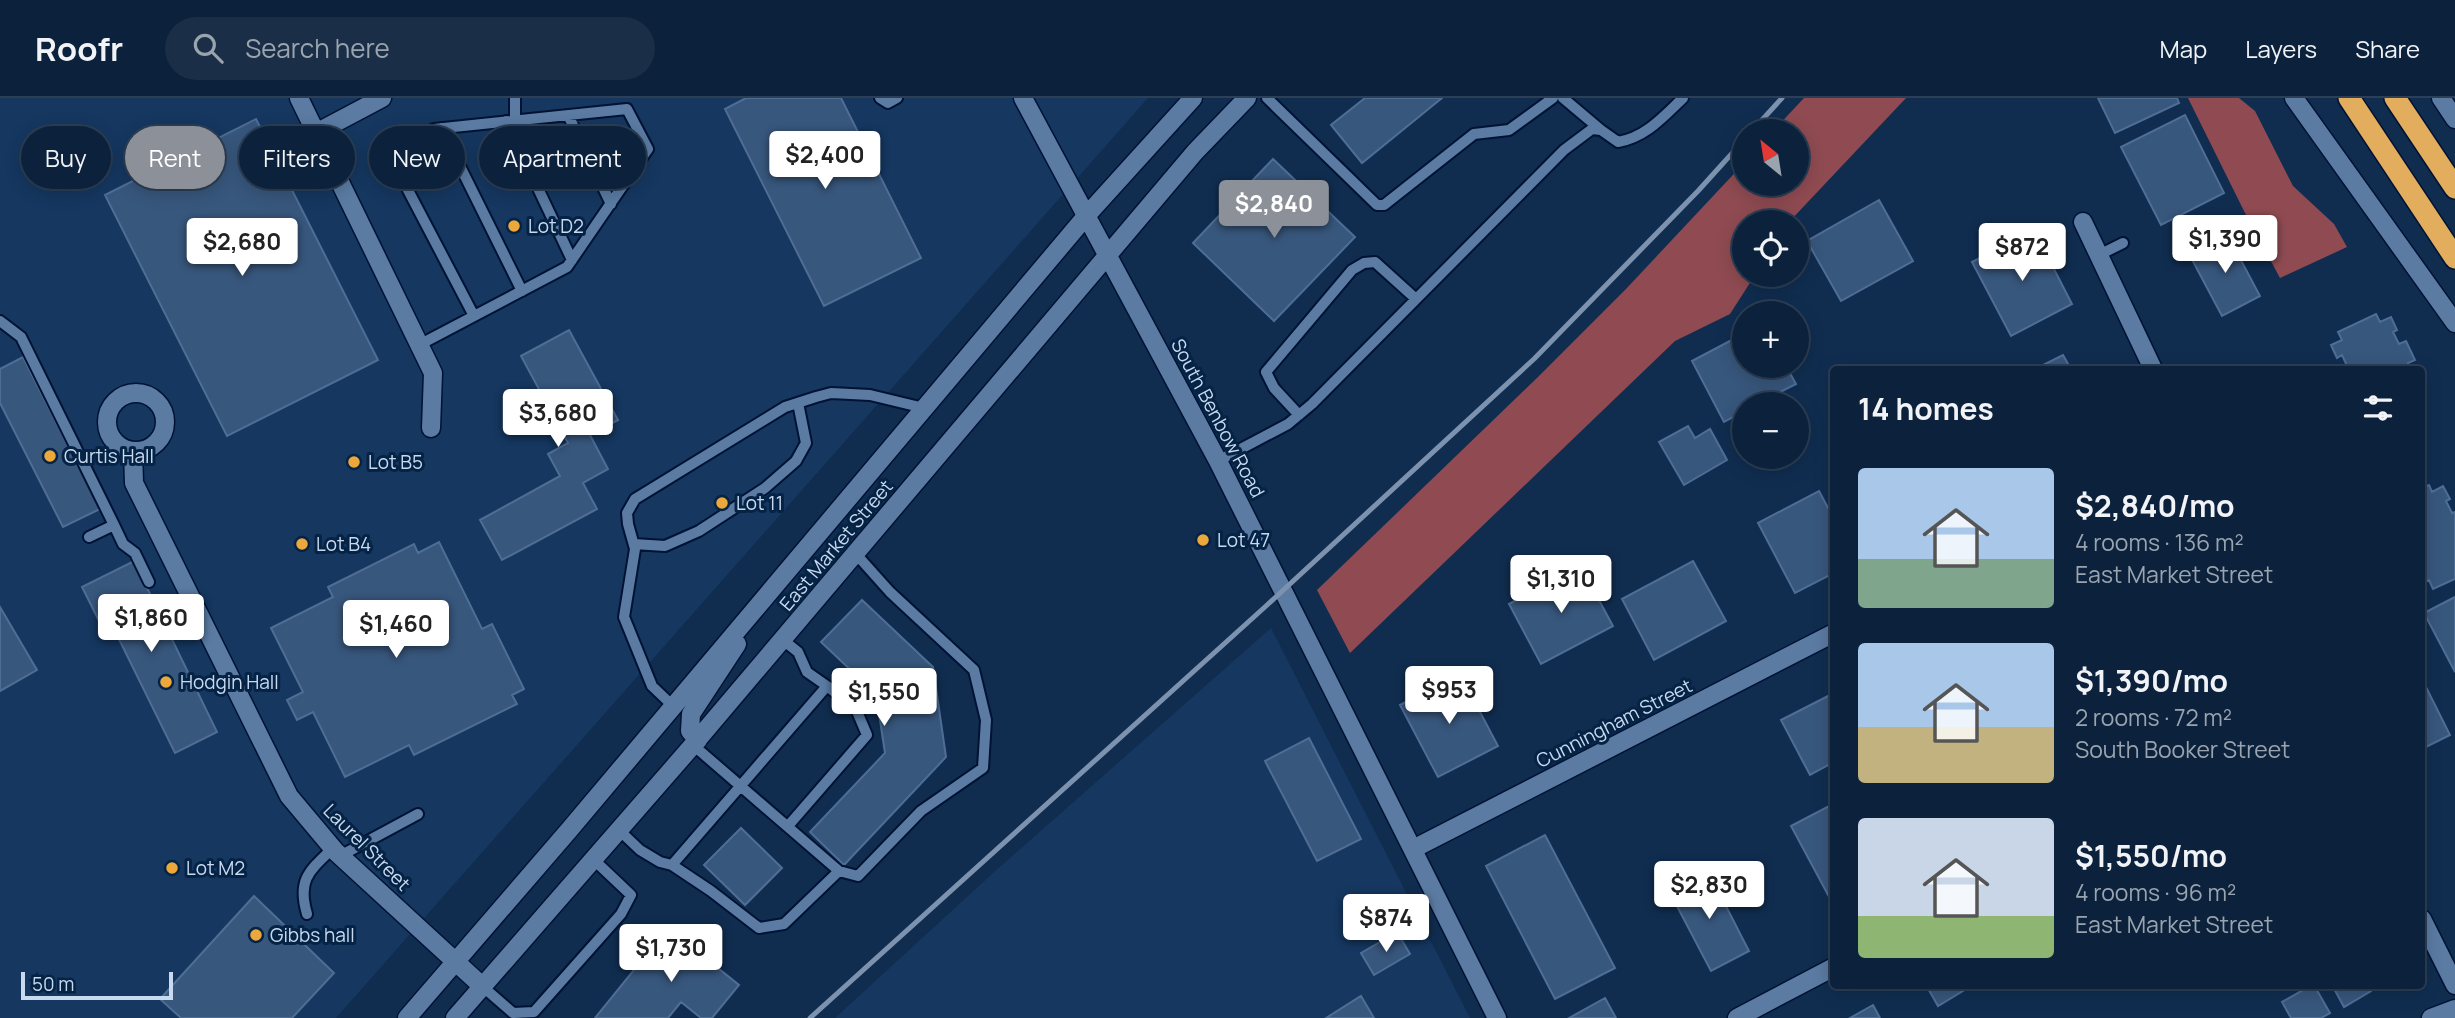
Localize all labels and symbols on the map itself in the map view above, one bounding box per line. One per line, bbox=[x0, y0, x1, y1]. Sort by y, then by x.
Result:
north arrow bbox=[1732, 119, 1810, 196]
pin: $2,400 bbox=[768, 132, 882, 191]
pin: $2,840 bbox=[1217, 180, 1331, 240]
place label: Lot D2 bbox=[528, 213, 584, 239]
pin: $1,390 bbox=[2168, 216, 2282, 275]
pin: $2,680 bbox=[185, 218, 299, 278]
marker: Lot D2 bbox=[506, 218, 522, 234]
pin: $872 bbox=[1981, 223, 2063, 283]
street label: South Benbow Road bbox=[1165, 334, 1271, 502]
pin: $3,680 bbox=[501, 390, 615, 449]
place label: Curtis Hall bbox=[64, 443, 154, 469]
marker: Curtis Hall bbox=[42, 448, 58, 464]
place label: Lot B5 bbox=[368, 449, 423, 475]
marker: Lot B5 bbox=[346, 454, 362, 470]
street label: East Market Street bbox=[773, 474, 899, 616]
place label: Lot 11 bbox=[736, 490, 783, 516]
marker: Lot 11 bbox=[714, 495, 730, 511]
place label: Lot 47 bbox=[1217, 527, 1270, 553]
place label: Lot B4 bbox=[316, 531, 371, 557]
marker: Lot 47 bbox=[1195, 532, 1211, 548]
marker: Lot B4 bbox=[294, 536, 310, 552]
pin: $1,310 bbox=[1504, 556, 1618, 615]
pin: $1,860 bbox=[94, 594, 208, 654]
pin: $1,460 bbox=[339, 601, 453, 660]
pin: $953 bbox=[1408, 666, 1490, 726]
pin: $1,550 bbox=[827, 668, 941, 728]
place label: Hodgin Hall bbox=[180, 669, 279, 695]
street label: Cunningham Street bbox=[1531, 672, 1697, 774]
marker: Hodgin Hall bbox=[158, 674, 174, 690]
street label: Laurel Street bbox=[318, 798, 416, 896]
place label: Lot M2 bbox=[186, 855, 245, 881]
marker: Lot M2 bbox=[164, 860, 180, 876]
pin: $2,830 bbox=[1652, 862, 1766, 921]
pin: $874 bbox=[1345, 894, 1427, 954]
place label: Gibbs hall bbox=[270, 922, 355, 948]
pin: $1,730 bbox=[614, 924, 728, 984]
marker: Gibbs hall bbox=[248, 927, 264, 943]
scale bar bbox=[21, 969, 173, 1001]

